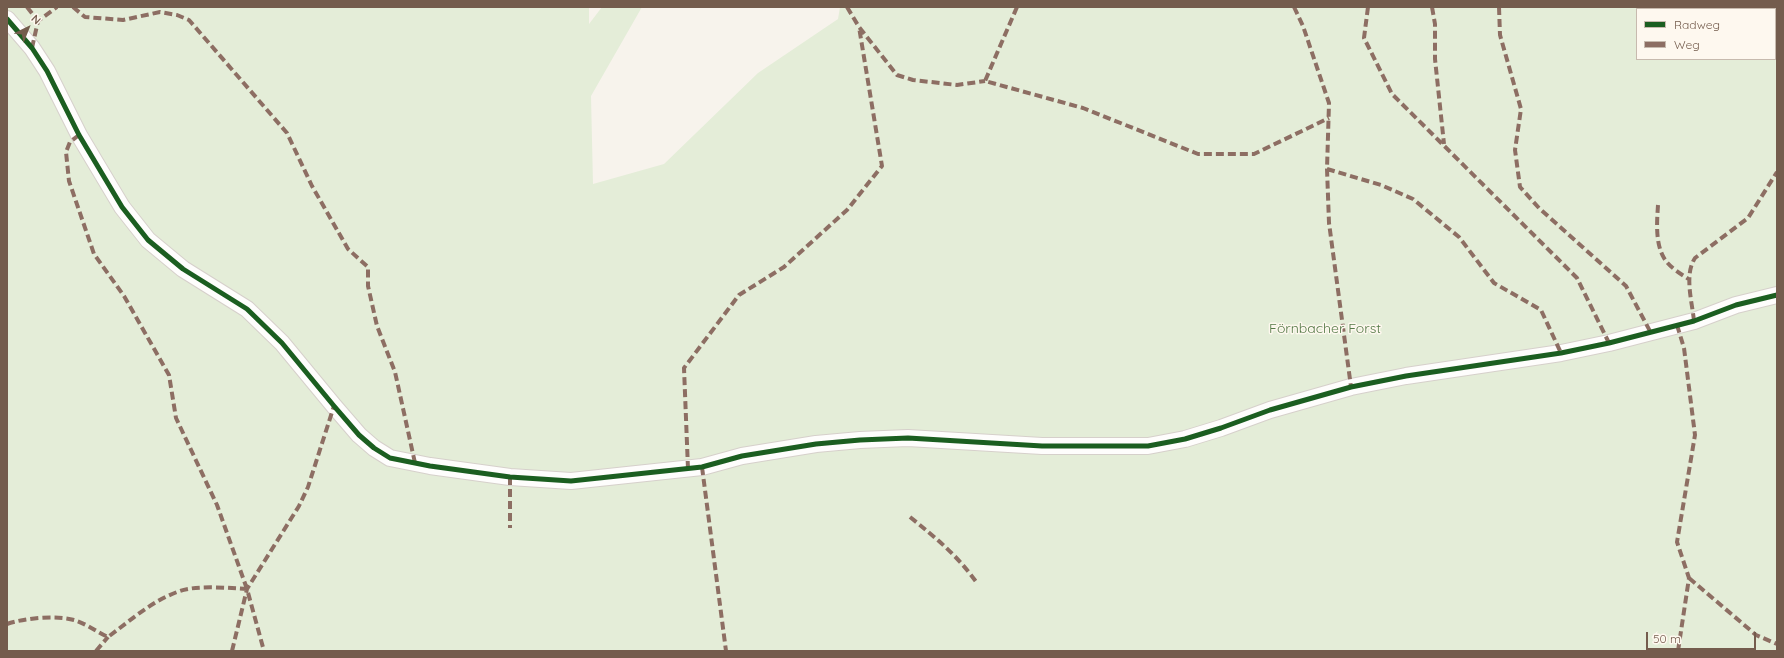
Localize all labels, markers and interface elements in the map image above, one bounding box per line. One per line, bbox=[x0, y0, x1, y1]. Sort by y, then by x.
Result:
north arrow bbox=[8, 8, 48, 48]
legend bbox=[1636, 8, 1776, 60]
text: N bbox=[28, 11, 44, 27]
text: Radweg bbox=[1674, 17, 1720, 32]
text: Weg bbox=[1674, 37, 1700, 52]
park label: Förnbacher Forst bbox=[1269, 321, 1381, 337]
scale bar bbox=[1648, 624, 1758, 650]
text: 50 m bbox=[1653, 631, 1681, 646]

